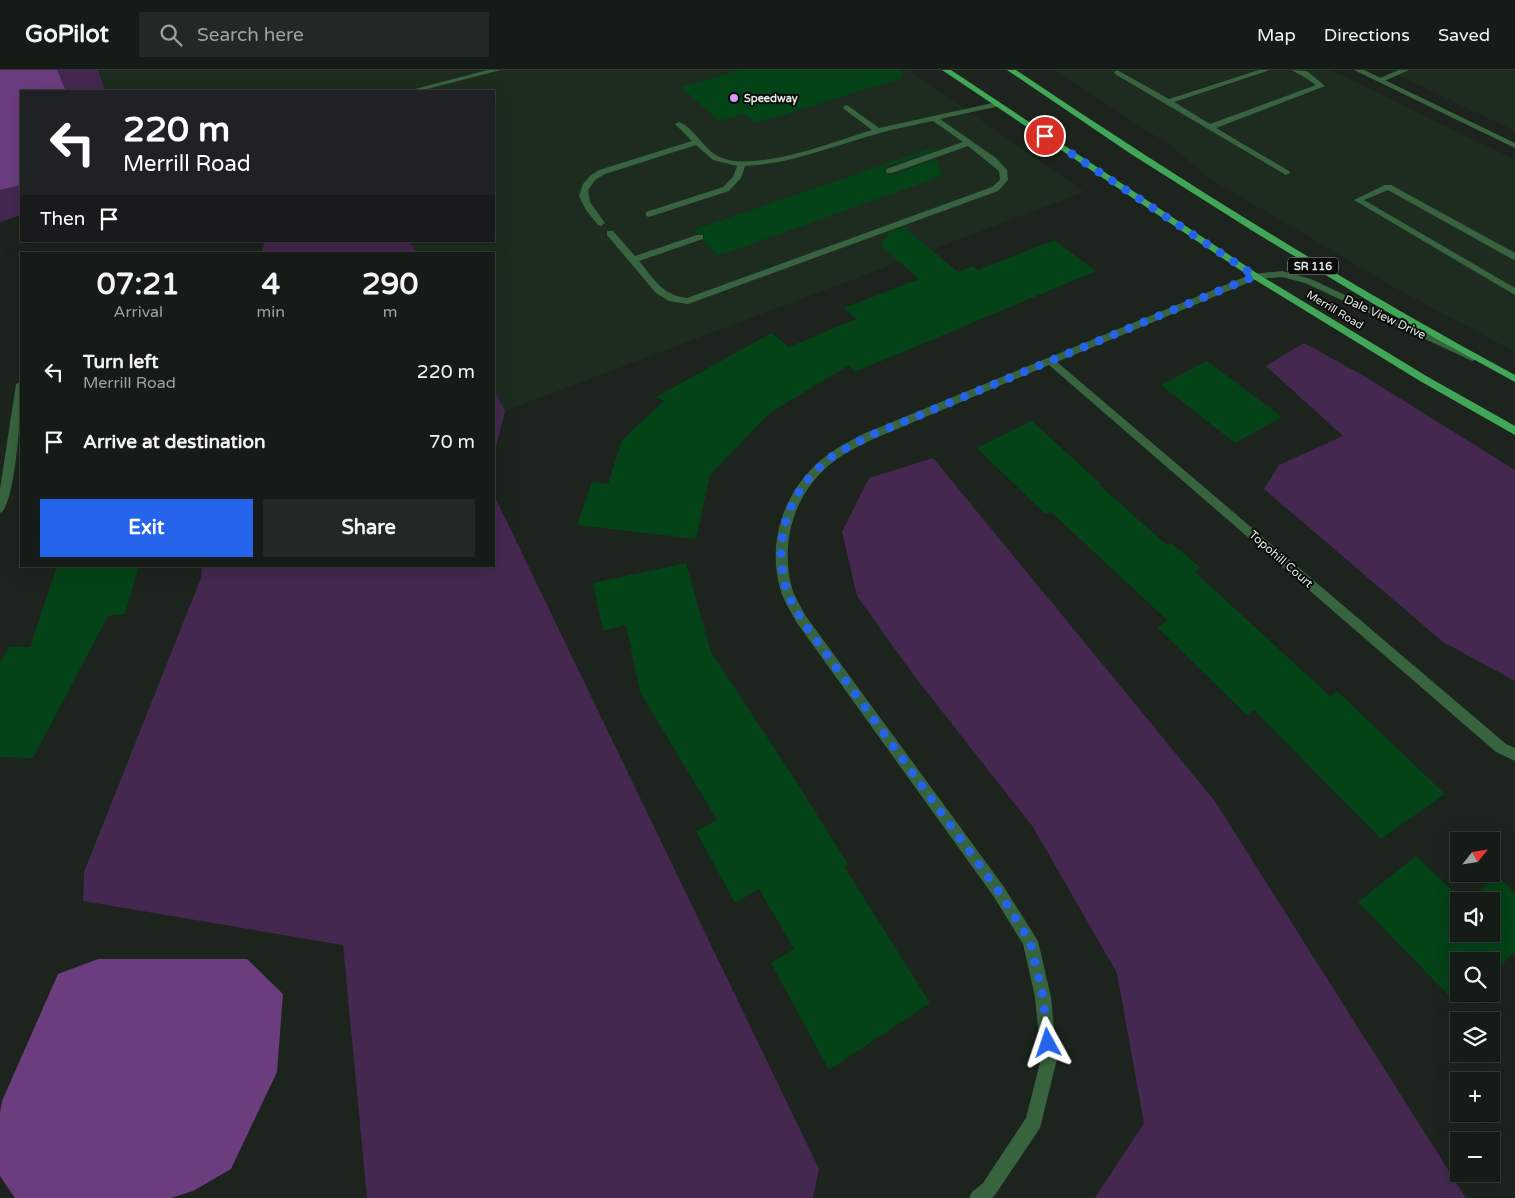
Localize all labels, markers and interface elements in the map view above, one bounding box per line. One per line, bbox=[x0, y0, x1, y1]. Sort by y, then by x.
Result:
search box bbox=[139, 12, 489, 57]
text: GoPilot bbox=[25, 20, 109, 49]
icon: search bbox=[157, 21, 185, 49]
text: Search here bbox=[197, 24, 304, 46]
text: Map bbox=[1257, 24, 1296, 46]
text: Directions bbox=[1324, 24, 1410, 46]
text: Saved bbox=[1438, 24, 1490, 46]
marker: Speedway bbox=[728, 92, 740, 104]
place label: Speedway bbox=[744, 92, 798, 106]
text: 220 m bbox=[123, 109, 230, 151]
icon: left bbox=[40, 110, 105, 175]
pin bbox=[1024, 115, 1066, 157]
icon: arrive bbox=[1031, 122, 1059, 150]
text: Merrill Road bbox=[123, 151, 251, 177]
icon: arrive bbox=[95, 205, 123, 233]
text: Then bbox=[40, 208, 85, 230]
road number: SR 116 bbox=[1288, 258, 1338, 275]
text: 07:21 bbox=[97, 266, 180, 303]
text: 4 bbox=[261, 266, 280, 303]
text: 290 bbox=[362, 266, 418, 303]
street label: Merrill Road bbox=[1304, 288, 1366, 332]
street label: Dale View Drive bbox=[1342, 292, 1428, 342]
text: Arrival bbox=[114, 302, 163, 322]
text: min bbox=[257, 302, 285, 322]
text: m bbox=[383, 302, 397, 322]
text: Turn left bbox=[83, 351, 159, 373]
icon: left bbox=[40, 358, 68, 386]
text: 220 m bbox=[417, 361, 475, 383]
text: Merrill Road bbox=[83, 373, 176, 393]
icon: arrive bbox=[40, 428, 68, 456]
text: Arrive at destination bbox=[83, 431, 266, 453]
text: 70 m bbox=[429, 431, 475, 453]
button: Exit bbox=[40, 499, 253, 557]
button: Share bbox=[263, 499, 475, 557]
street label: Topohill Court bbox=[1246, 527, 1316, 591]
north arrow bbox=[1450, 832, 1500, 882]
map controls bbox=[1450, 832, 1500, 1182]
button: sound bbox=[1450, 892, 1500, 942]
button: search bbox=[1450, 952, 1500, 1002]
button: layers bbox=[1450, 1012, 1500, 1062]
position arrow bbox=[1021, 1016, 1073, 1068]
button: + bbox=[1450, 1072, 1500, 1122]
button: − bbox=[1450, 1132, 1500, 1182]

